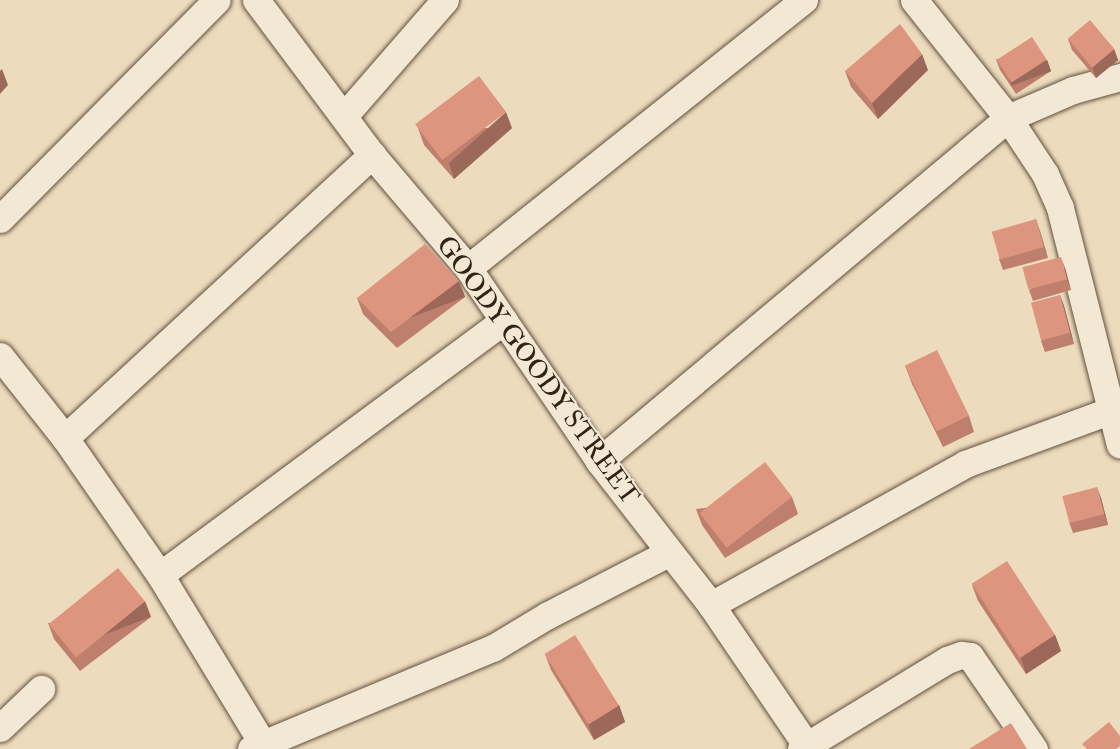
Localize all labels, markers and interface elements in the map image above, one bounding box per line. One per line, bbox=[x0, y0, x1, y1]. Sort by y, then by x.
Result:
street label: GOODY GOODY STREET bbox=[429, 231, 645, 511]

